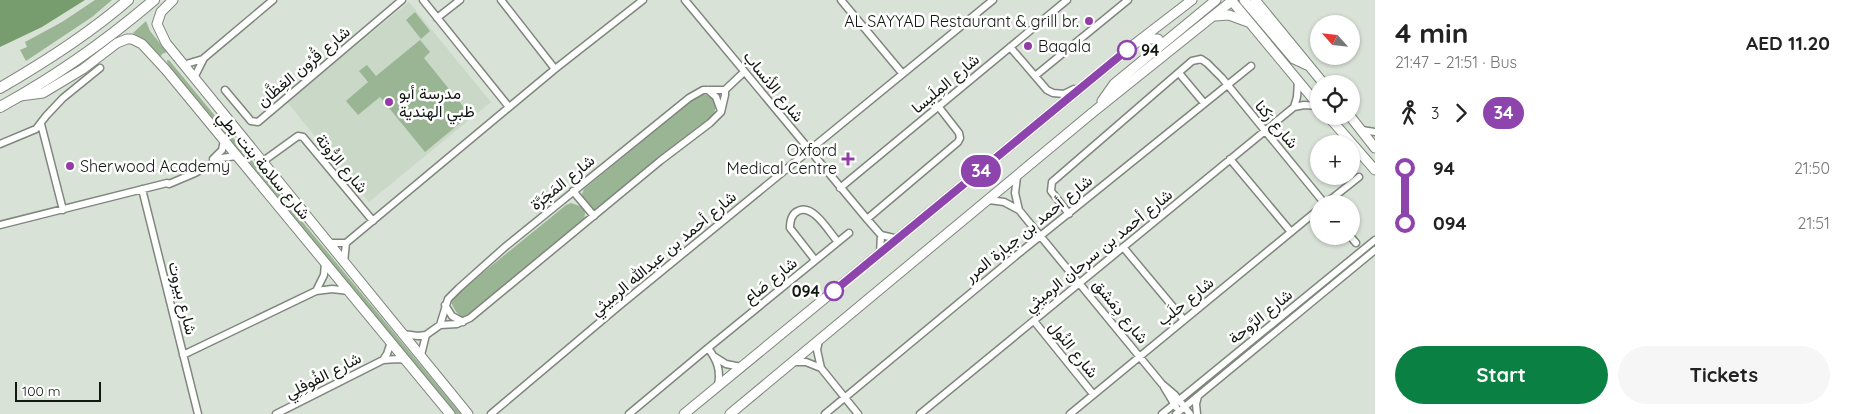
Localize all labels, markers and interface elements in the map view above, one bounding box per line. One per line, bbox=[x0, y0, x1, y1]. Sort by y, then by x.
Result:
place label: AL SAYYAD Restaurant & grill br. bbox=[844, 11, 1079, 31]
marker: AL SAYYAD Restaurant & grill br. bbox=[1083, 15, 1095, 27]
north arrow bbox=[1310, 15, 1360, 65]
map controls bbox=[1310, 15, 1360, 245]
text: 4 min bbox=[1395, 15, 1468, 50]
street label: شارع قُرُون الغِظَّان bbox=[252, 20, 355, 112]
text: AED 11.20 bbox=[1746, 31, 1830, 55]
place label: Baqala bbox=[1038, 36, 1091, 56]
marker: Baqala bbox=[1022, 40, 1034, 52]
marker: 94 bbox=[1117, 40, 1137, 60]
place label: 94 bbox=[1141, 40, 1160, 60]
street label: شارع الأنساب bbox=[738, 46, 809, 127]
street label: شارع المِلَيسا bbox=[907, 49, 984, 119]
text: 21:47 – 21:51 · Bus bbox=[1395, 52, 1517, 72]
button: locate bbox=[1310, 75, 1360, 125]
place label: مدرسة أبو ظبي الهندية bbox=[399, 83, 475, 125]
marker: مدرسة أبو ظبي الهندية bbox=[383, 96, 395, 108]
street label: شارع رَكنا bbox=[1249, 96, 1303, 154]
icon: walk bbox=[1395, 99, 1423, 127]
icon: forward bbox=[1447, 99, 1475, 127]
text: 34 bbox=[1493, 101, 1514, 124]
text: 3 bbox=[1431, 103, 1439, 123]
street label: شارع سلامة بنت بطي bbox=[210, 107, 315, 226]
street label: شارع الرُّوتة bbox=[310, 129, 373, 198]
button: + bbox=[1310, 135, 1360, 185]
place label: Oxford Medical Centre bbox=[727, 140, 837, 178]
street label: شارع المَجَرَّة bbox=[526, 150, 600, 216]
marker: Oxford Medical Centre bbox=[841, 152, 855, 166]
line badge: 34 bbox=[958, 155, 1004, 187]
place label: Sherwood Academy bbox=[80, 156, 230, 176]
text: 94 bbox=[1433, 156, 1455, 180]
text: 21:50 bbox=[1794, 158, 1830, 178]
text: 34 bbox=[971, 159, 991, 182]
marker: Sherwood Academy bbox=[64, 160, 76, 172]
street label: شارع أحمد بن جبارة المرر bbox=[959, 170, 1097, 288]
street label: شارع أحمد بن سرحان الرميثي bbox=[1020, 184, 1179, 319]
street label: شارع أحمد بن عبدالله الرميثي bbox=[586, 186, 743, 323]
button: − bbox=[1310, 195, 1360, 245]
text: 094 bbox=[1433, 211, 1467, 235]
text: 21:51 bbox=[1798, 213, 1830, 233]
street label: شارع صَاع bbox=[739, 252, 802, 309]
street label: شارع بيروت bbox=[162, 259, 202, 337]
street label: شارع حلَب bbox=[1153, 272, 1219, 331]
street label: شارع دِمَشق bbox=[1087, 275, 1153, 349]
place label: 094 bbox=[792, 281, 821, 301]
marker: 094 bbox=[824, 281, 844, 301]
street label: شارع الرَّوحة bbox=[1224, 284, 1297, 350]
street label: شارع النُول bbox=[1043, 316, 1103, 383]
button: Start bbox=[1395, 346, 1608, 404]
button: Tickets bbox=[1618, 346, 1830, 404]
street label: شارع الفُوفِلِي bbox=[282, 347, 366, 406]
scale bar bbox=[15, 379, 101, 402]
text: 100 m bbox=[22, 382, 60, 400]

